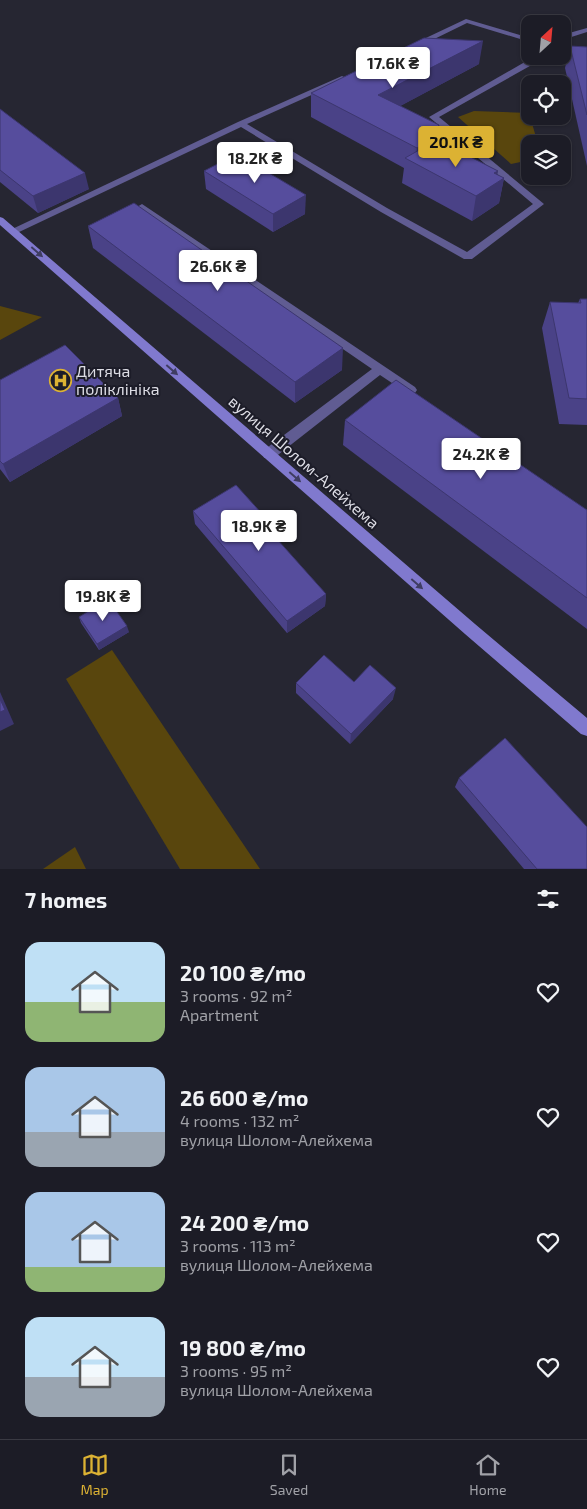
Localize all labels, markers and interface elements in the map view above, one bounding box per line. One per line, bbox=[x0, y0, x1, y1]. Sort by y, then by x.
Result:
north arrow bbox=[521, 15, 571, 65]
map controls bbox=[521, 15, 571, 185]
pin: 17.6K ₴ bbox=[347, 46, 439, 89]
text: 17.6K ₴ bbox=[367, 53, 419, 72]
button: locate bbox=[521, 75, 571, 125]
pin: 20.1K ₴ bbox=[410, 126, 502, 168]
text: 20.1K ₴ bbox=[429, 132, 483, 151]
button: layers bbox=[521, 135, 571, 185]
pin: 18.2K ₴ bbox=[209, 142, 301, 184]
text: 18.2K ₴ bbox=[228, 148, 282, 167]
one-way arrow bbox=[30, 246, 42, 258]
pin: 26.6K ₴ bbox=[172, 250, 264, 292]
text: 26.6K ₴ bbox=[190, 256, 246, 275]
place label: Дитяча поліклініка bbox=[76, 361, 160, 398]
one-way arrow bbox=[166, 364, 178, 376]
hospital icon: Дитяча поліклініка bbox=[48, 368, 72, 392]
street label: вулиця Шолом-Алейхема bbox=[225, 391, 383, 533]
pin: 24.2K ₴ bbox=[435, 438, 527, 480]
text: 24.2K ₴ bbox=[453, 444, 509, 463]
one-way arrow bbox=[289, 471, 301, 482]
pin: 18.9K ₴ bbox=[213, 510, 305, 552]
text: 18.9K ₴ bbox=[232, 516, 286, 535]
one-way arrow bbox=[411, 578, 424, 589]
pin: 19.8K ₴ bbox=[57, 580, 149, 622]
text: 19.8K ₴ bbox=[76, 586, 130, 605]
icon: filters bbox=[534, 885, 562, 913]
text: 7 homes bbox=[25, 887, 107, 912]
text: 20 100 ₴/mo bbox=[180, 960, 306, 985]
icon: home bbox=[65, 962, 125, 1022]
icon: heart bbox=[534, 978, 562, 1006]
text: 3 rooms · 92 m² bbox=[180, 986, 292, 1005]
text: Apartment bbox=[180, 1005, 259, 1024]
text: 26 600 ₴/mo bbox=[180, 1085, 308, 1110]
icon: home bbox=[65, 1087, 125, 1147]
icon: heart bbox=[534, 1103, 562, 1131]
text: 4 rooms · 132 m² bbox=[180, 1111, 299, 1130]
text: вулиця Шолом-Алейхема bbox=[180, 1130, 373, 1149]
text: 24 200 ₴/mo bbox=[180, 1210, 309, 1235]
icon: home bbox=[65, 1212, 125, 1272]
icon: heart bbox=[534, 1228, 562, 1256]
text: 3 rooms · 113 m² bbox=[180, 1236, 296, 1255]
text: вулиця Шолом-Алейхема bbox=[180, 1255, 373, 1274]
text: 19 800 ₴/mo bbox=[180, 1335, 306, 1360]
icon: home bbox=[65, 1337, 125, 1397]
icon: heart bbox=[534, 1353, 562, 1381]
text: 3 rooms · 95 m² bbox=[180, 1361, 292, 1380]
text: вулиця Шолом-Алейхема bbox=[180, 1380, 373, 1399]
tab: Map bbox=[81, 1451, 109, 1498]
tab: Saved bbox=[270, 1451, 308, 1498]
tab: Home bbox=[469, 1451, 506, 1498]

